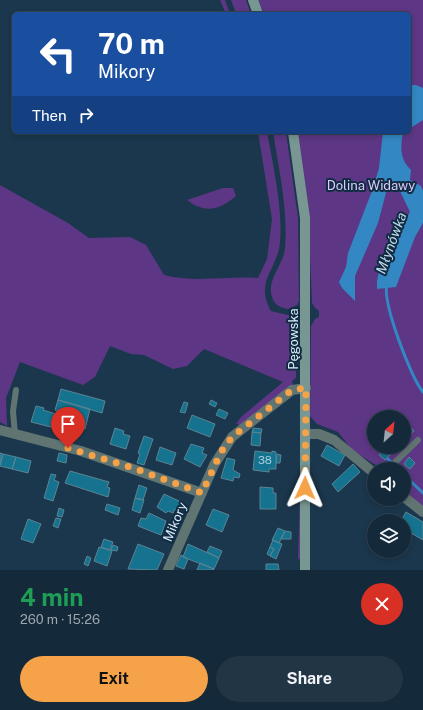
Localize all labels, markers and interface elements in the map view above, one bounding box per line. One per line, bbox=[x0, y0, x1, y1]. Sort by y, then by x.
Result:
text: 70 m bbox=[98, 27, 165, 60]
icon: left bbox=[32, 28, 84, 80]
text: Mikory bbox=[98, 61, 155, 82]
icon: right bbox=[75, 104, 97, 126]
text: Then bbox=[32, 107, 67, 124]
park label: Dolina Widawy bbox=[327, 178, 415, 193]
water label: Młynówka bbox=[372, 210, 410, 276]
street label: Pęgowska bbox=[286, 308, 301, 370]
pin bbox=[51, 407, 85, 448]
north arrow bbox=[367, 410, 411, 454]
map controls bbox=[367, 410, 411, 558]
icon: arrive bbox=[57, 413, 79, 435]
house number: 38 bbox=[258, 454, 272, 466]
button: sound bbox=[367, 462, 411, 506]
position arrow bbox=[284, 467, 326, 509]
street label: Mikory bbox=[160, 500, 190, 544]
button: layers bbox=[367, 514, 411, 558]
text: 4 min bbox=[20, 583, 83, 611]
button: close bbox=[361, 583, 403, 625]
text: 260 m · 15:26 bbox=[20, 612, 100, 627]
button: Exit bbox=[20, 656, 208, 702]
button: Share bbox=[216, 656, 403, 702]

